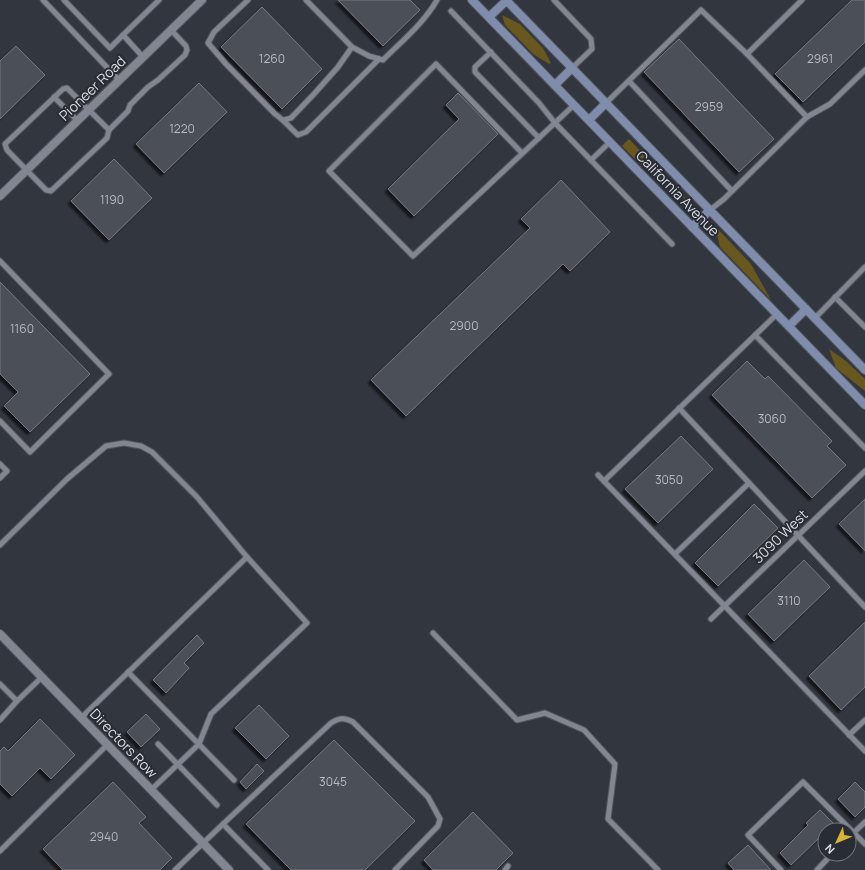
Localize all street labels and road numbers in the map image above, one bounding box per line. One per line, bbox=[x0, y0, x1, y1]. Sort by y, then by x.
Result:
street label: Pioneer Road bbox=[55, 51, 129, 125]
street label: California Avenue bbox=[632, 146, 724, 240]
street label: 3090 West bbox=[748, 505, 812, 567]
street label: Directors Row bbox=[86, 704, 162, 782]

